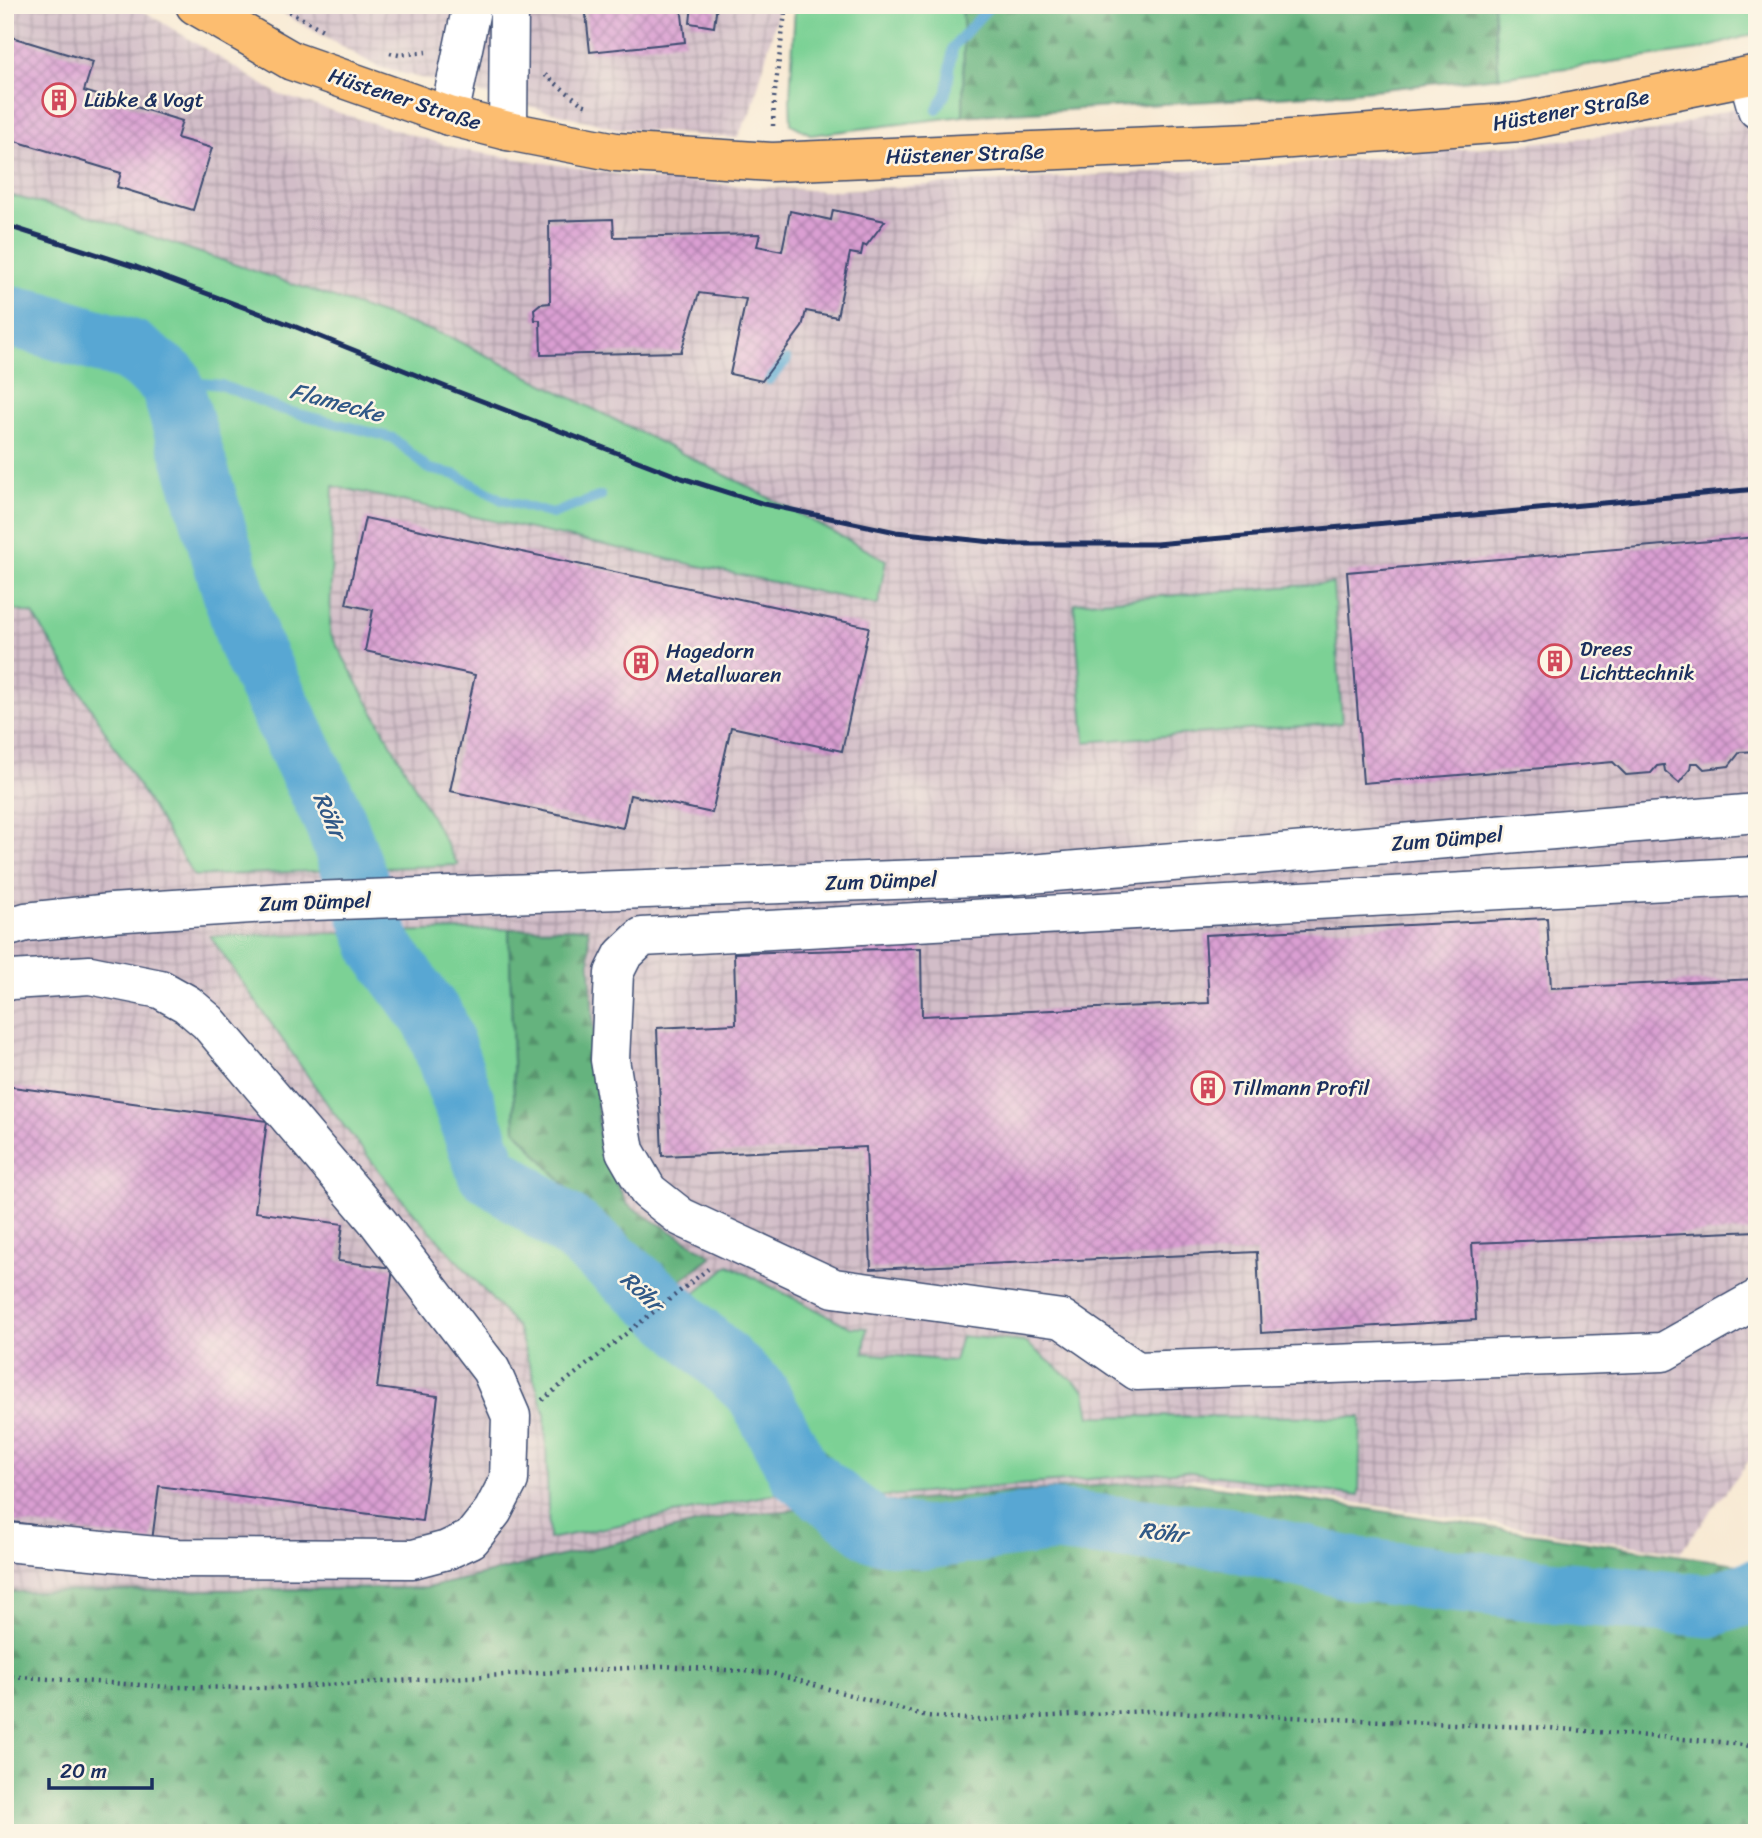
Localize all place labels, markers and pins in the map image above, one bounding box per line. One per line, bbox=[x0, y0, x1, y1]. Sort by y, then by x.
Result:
building icon: Lübke & Vogt bbox=[40, 81, 78, 119]
place label: Lübke & Vogt bbox=[84, 81, 204, 119]
place label: Drees Lichttechnik bbox=[1580, 630, 1695, 692]
place label: Hagedorn Metallwaren bbox=[666, 632, 781, 694]
building icon: Drees Lichttechnik bbox=[1536, 642, 1574, 680]
building icon: Hagedorn Metallwaren bbox=[622, 644, 660, 682]
building icon: Tillmann Profil bbox=[1189, 1069, 1227, 1107]
place label: Tillmann Profil bbox=[1232, 1069, 1371, 1107]

